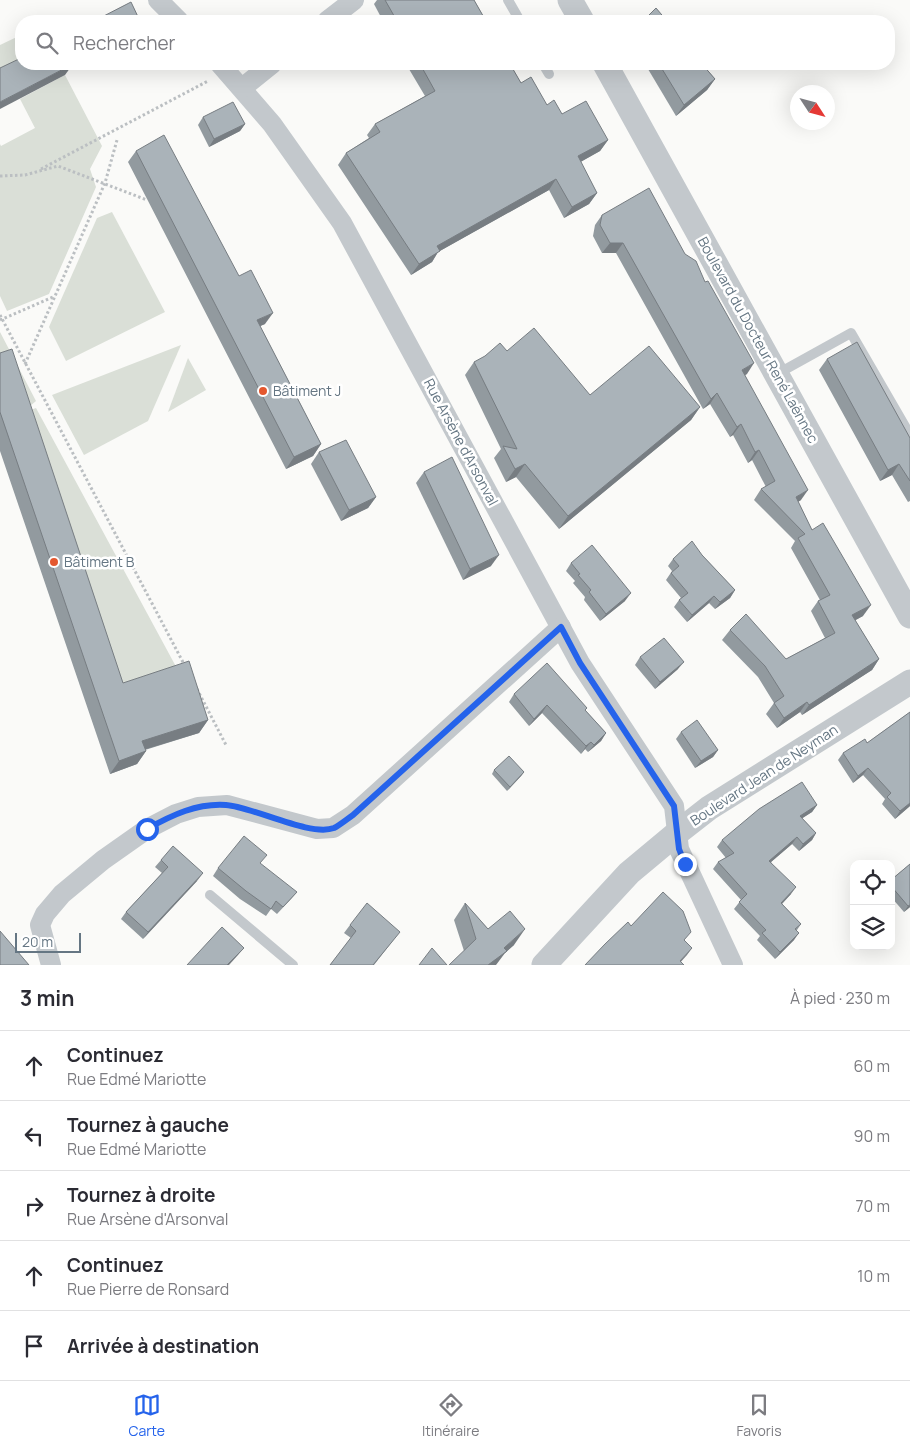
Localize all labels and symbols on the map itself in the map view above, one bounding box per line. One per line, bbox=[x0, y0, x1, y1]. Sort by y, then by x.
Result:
north arrow bbox=[790, 85, 835, 130]
street label: Boulevard du Docteur René Laënnec bbox=[694, 233, 823, 446]
street label: Rue Arsène d'Arsonval bbox=[420, 375, 503, 509]
place label: Bâtiment J bbox=[273, 381, 341, 400]
marker: Bâtiment J bbox=[257, 385, 269, 397]
place label: Bâtiment B bbox=[64, 552, 135, 571]
marker: Bâtiment B bbox=[48, 556, 60, 568]
street label: Boulevard Jean de Neyman bbox=[686, 720, 841, 830]
route start bbox=[136, 818, 159, 841]
route end bbox=[674, 853, 697, 876]
scale bar bbox=[15, 930, 81, 953]

